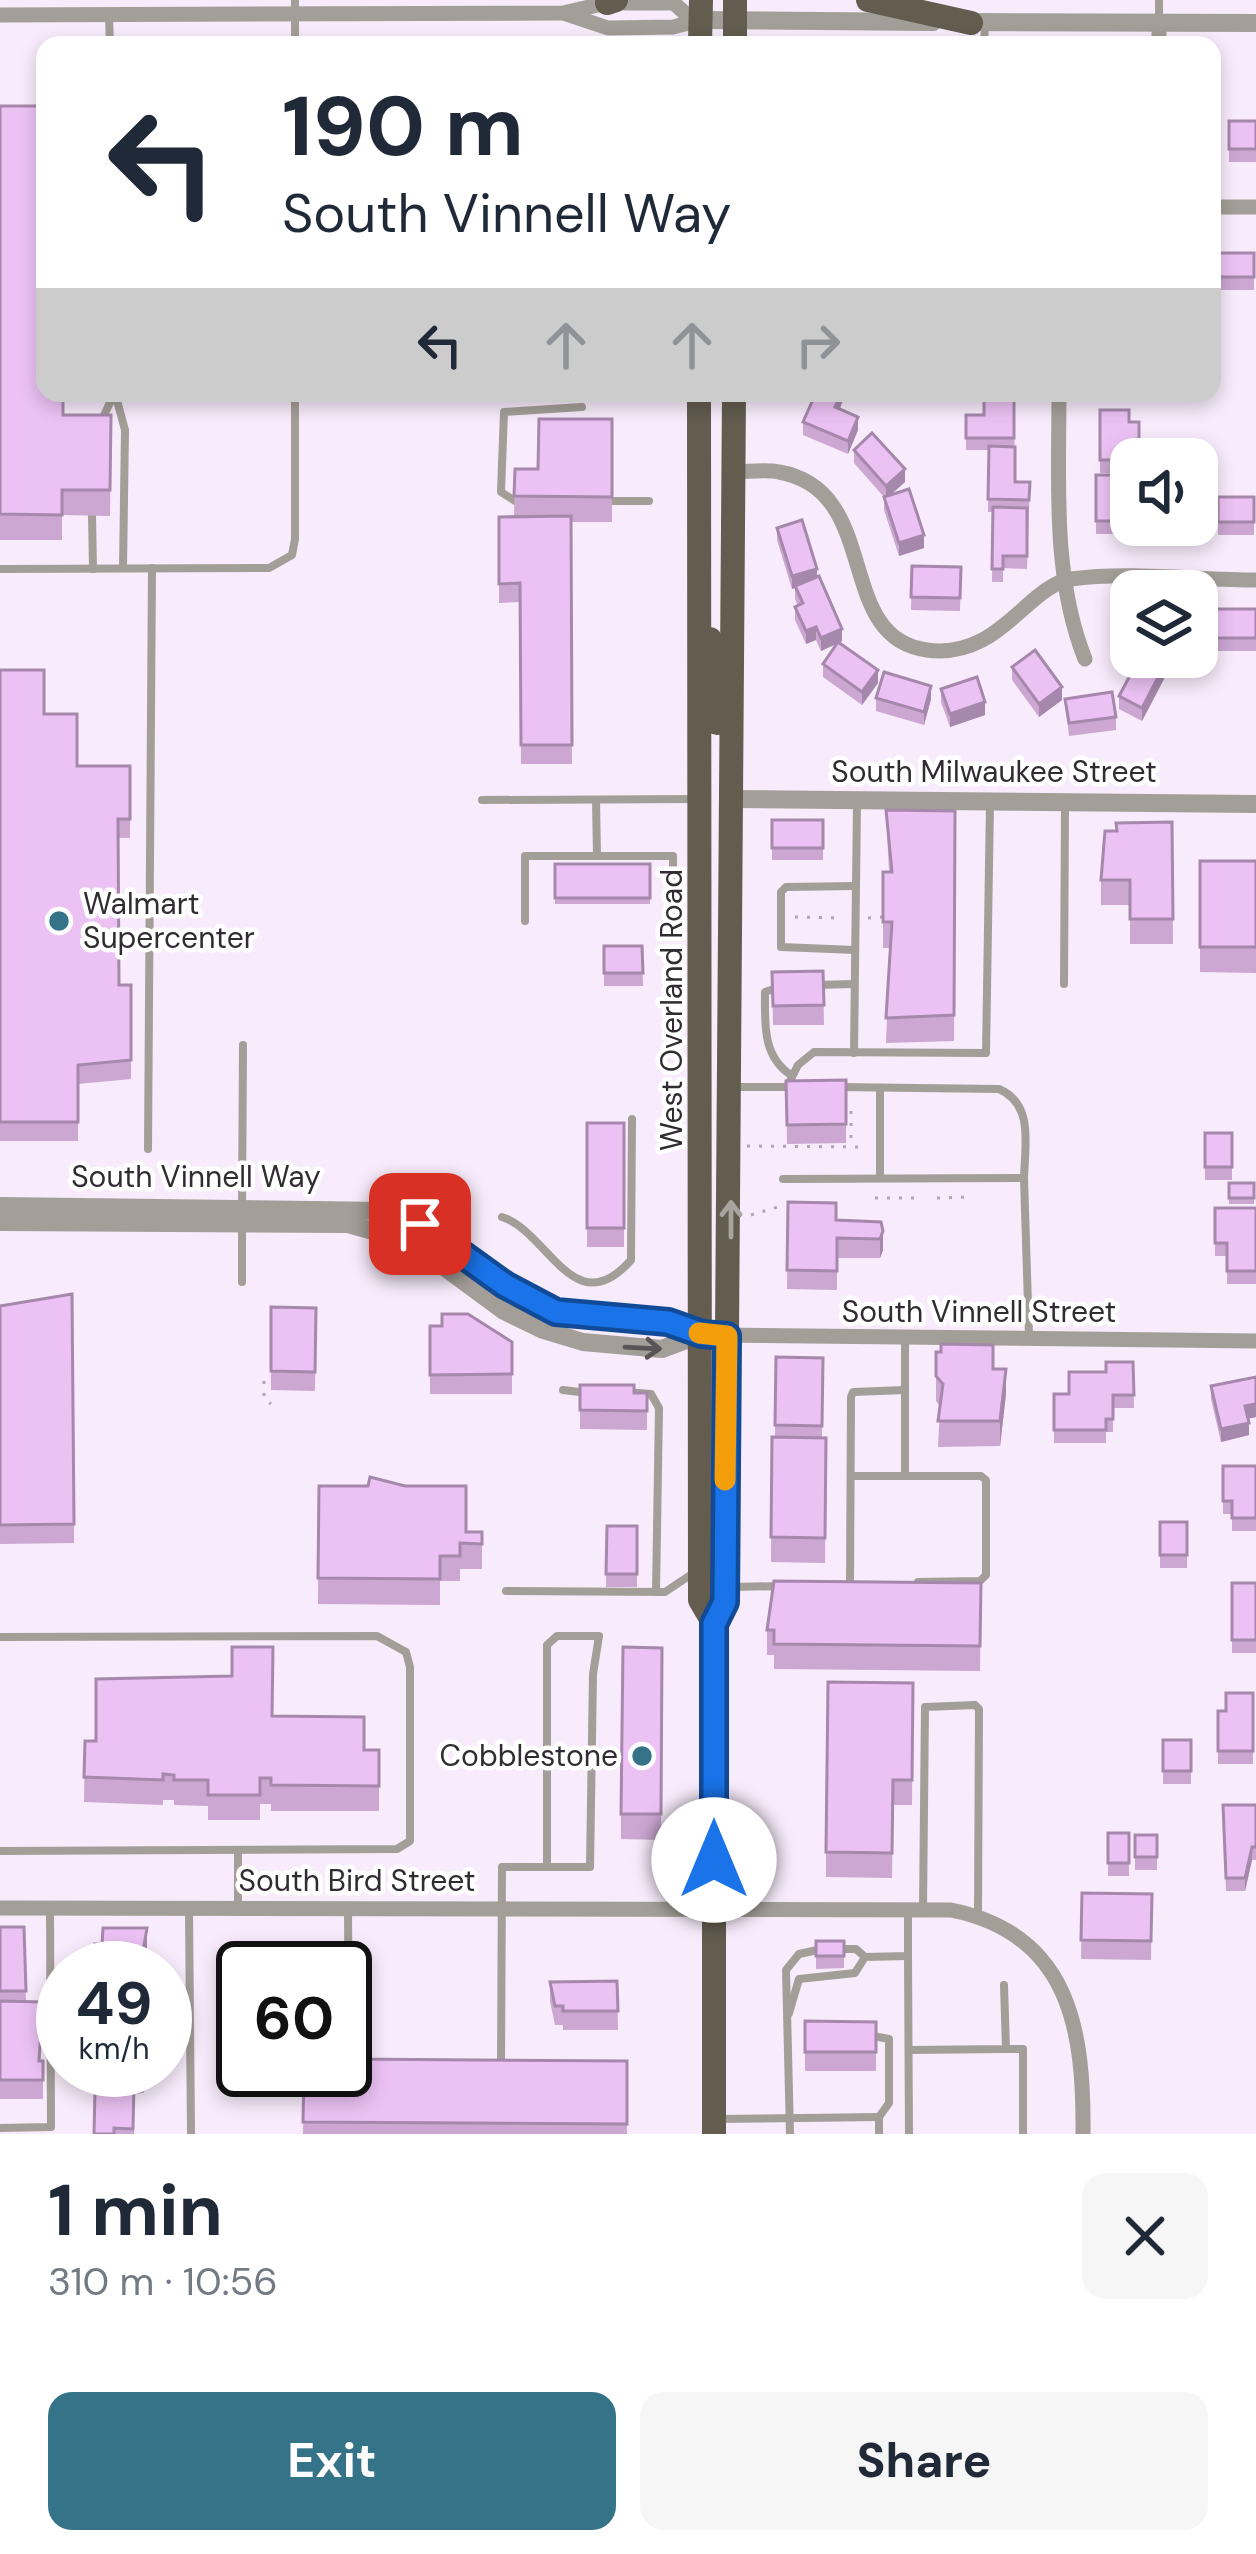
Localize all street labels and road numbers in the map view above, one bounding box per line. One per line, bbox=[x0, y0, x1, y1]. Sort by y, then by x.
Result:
street label: South Milwaukee Street bbox=[831, 752, 1157, 791]
street label: West Overland Road bbox=[652, 869, 691, 1151]
street label: South Vinnell Way bbox=[71, 1157, 321, 1196]
street label: South Vinnell Street bbox=[842, 1292, 1116, 1331]
street label: South Bird Street bbox=[239, 1861, 476, 1900]

